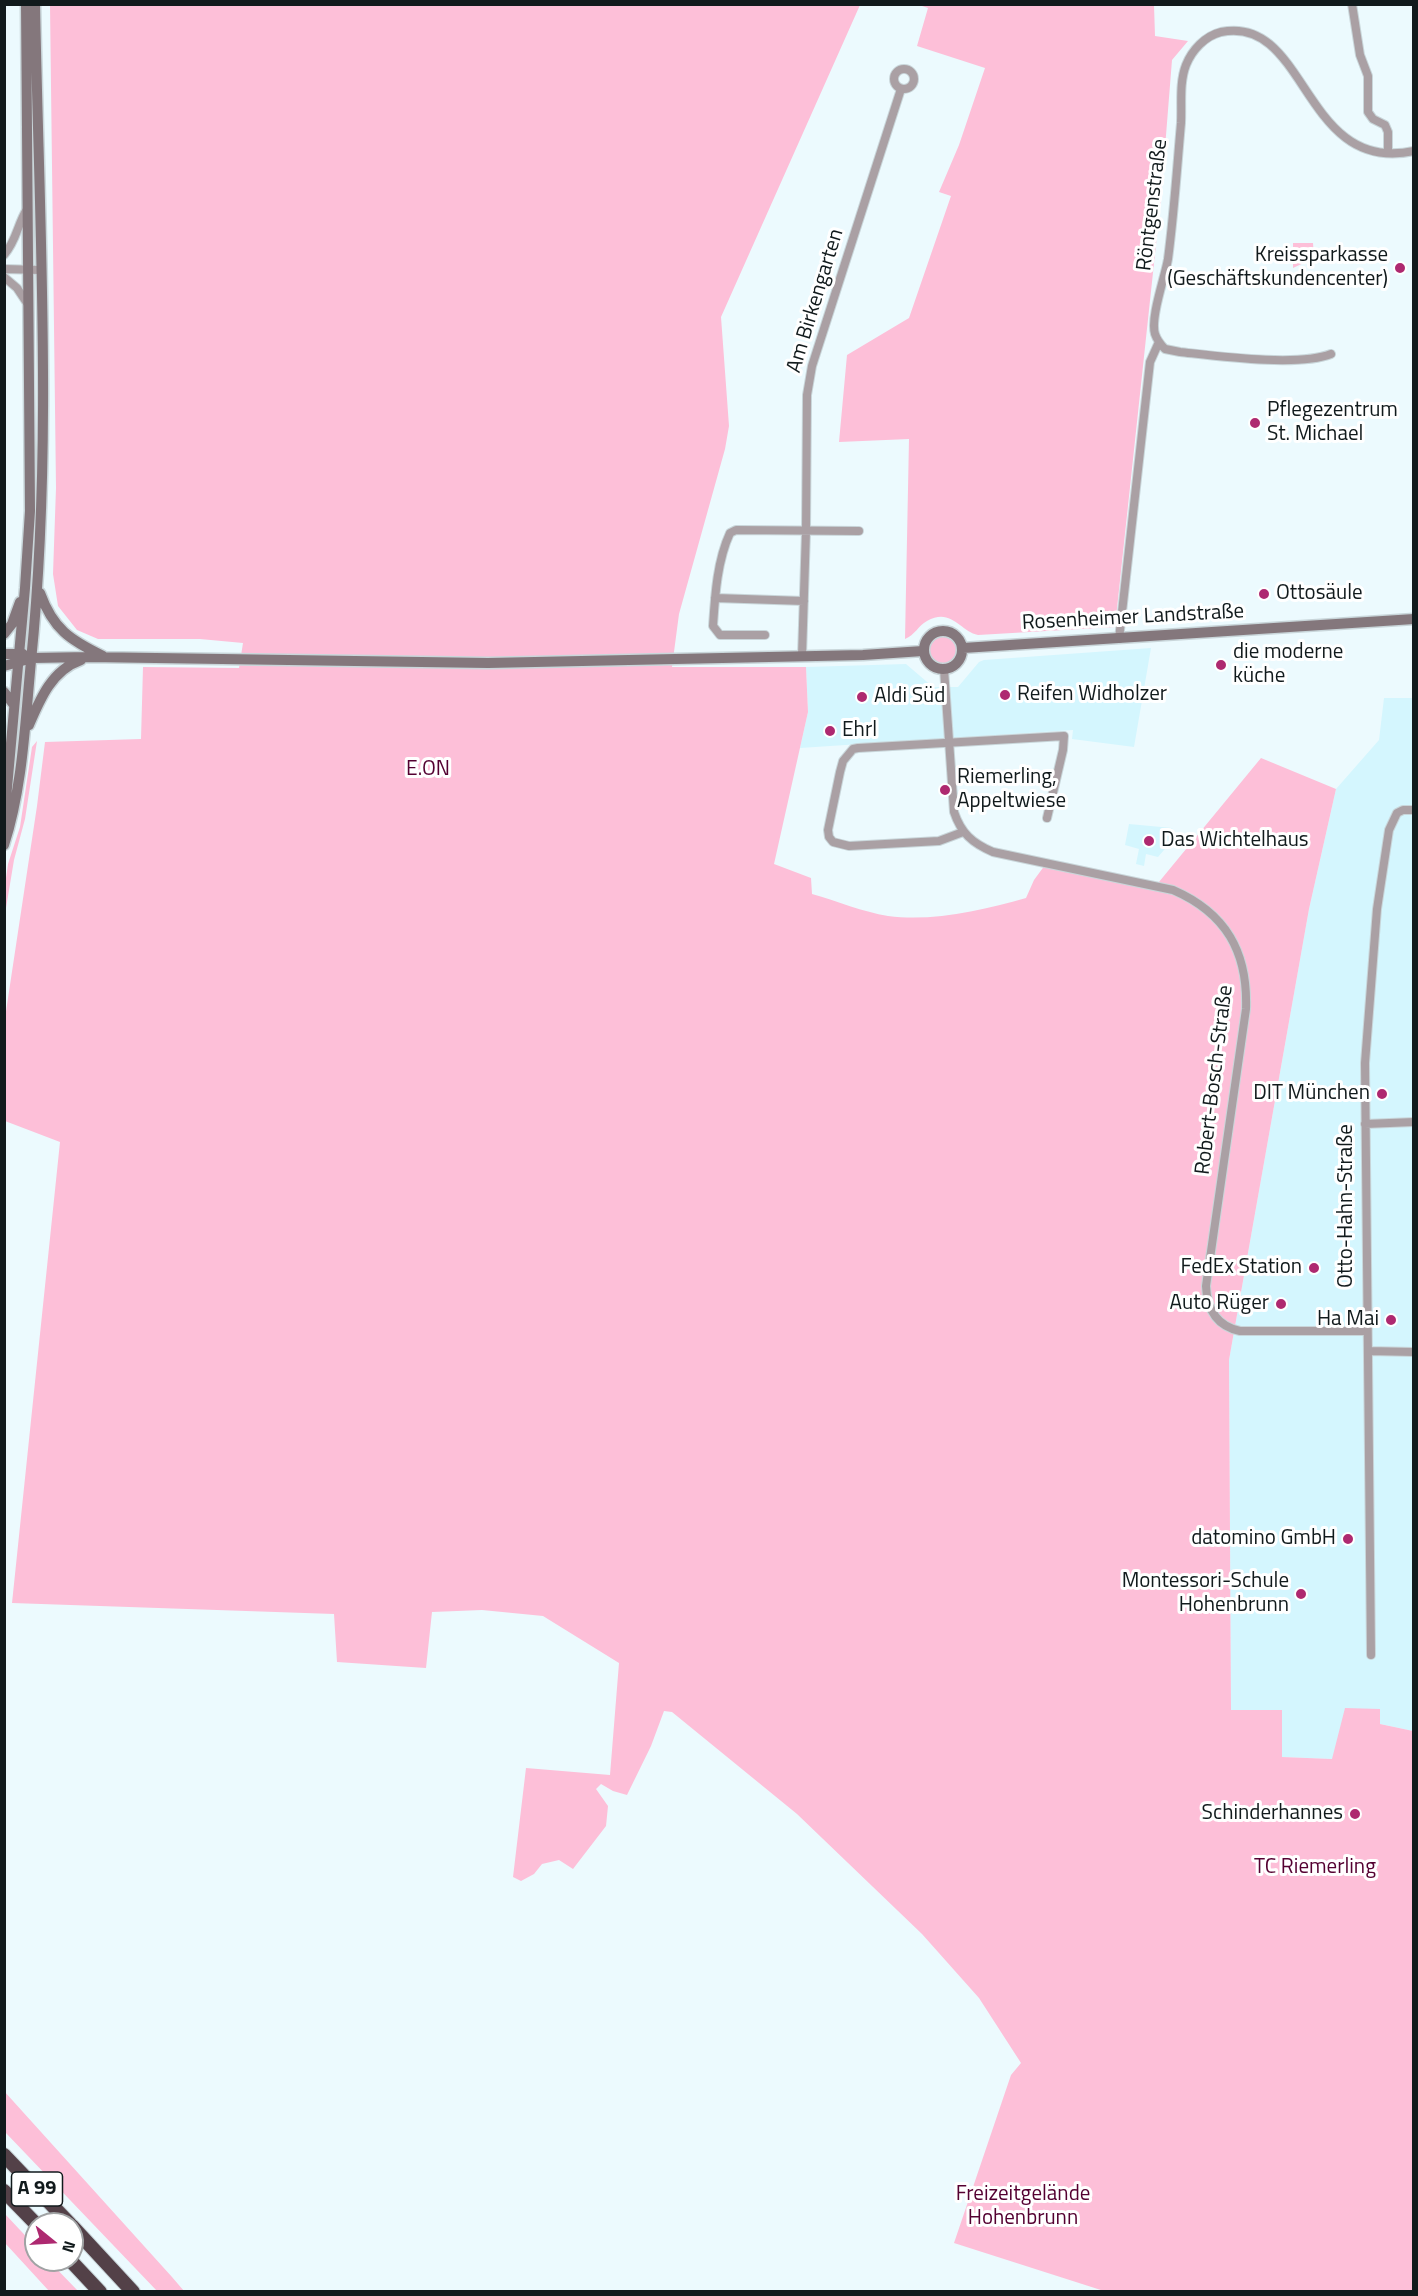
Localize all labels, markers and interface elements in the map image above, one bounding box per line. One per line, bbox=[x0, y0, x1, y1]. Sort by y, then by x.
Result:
street label: Röntgenstraße bbox=[1132, 138, 1174, 272]
street label: Am Birkengarten bbox=[782, 226, 850, 376]
place label: Kreissparkasse (Geschäftskundencenter) bbox=[1167, 243, 1388, 293]
marker: Kreissparkasse (Geschäftskundencenter) bbox=[1393, 261, 1407, 275]
place label: Pflegezentrum St. Michael bbox=[1267, 398, 1398, 448]
marker: Pflegezentrum St. Michael bbox=[1248, 416, 1262, 430]
place label: Ottosäule bbox=[1276, 581, 1363, 607]
marker: Ottosäule bbox=[1257, 587, 1271, 601]
street label: Rosenheimer Landstraße bbox=[1021, 600, 1245, 636]
place label: die moderne küche bbox=[1233, 640, 1343, 690]
marker: die moderne küche bbox=[1214, 658, 1228, 672]
place label: Reifen Widholzer bbox=[1017, 682, 1167, 708]
place label: Aldi Süd bbox=[874, 684, 945, 710]
marker: Reifen Widholzer bbox=[998, 688, 1012, 702]
marker: Aldi Süd bbox=[855, 690, 869, 704]
place label: Ehrl bbox=[842, 718, 877, 744]
marker: Ehrl bbox=[823, 724, 837, 738]
park label: E.ON bbox=[406, 757, 450, 783]
place label: Riemerling, Appeltwiese bbox=[957, 765, 1066, 815]
marker: Riemerling, Appeltwiese bbox=[938, 783, 952, 797]
place label: Das Wichtelhaus bbox=[1161, 828, 1309, 854]
marker: Das Wichtelhaus bbox=[1142, 834, 1156, 848]
street label: Robert-Bosch-Straße bbox=[1191, 984, 1239, 1176]
place label: DIT München bbox=[1253, 1081, 1370, 1107]
marker: DIT München bbox=[1375, 1087, 1389, 1101]
street label: Otto-Hahn-Straße bbox=[1334, 1124, 1360, 1288]
place label: FedEx Station bbox=[1180, 1255, 1302, 1281]
marker: FedEx Station bbox=[1307, 1261, 1321, 1275]
place label: Auto Rüger bbox=[1170, 1291, 1269, 1317]
marker: Auto Rüger bbox=[1274, 1297, 1288, 1311]
place label: Ha Mai bbox=[1317, 1307, 1379, 1333]
marker: Ha Mai bbox=[1384, 1313, 1398, 1327]
place label: datomino GmbH bbox=[1191, 1526, 1336, 1552]
marker: datomino GmbH bbox=[1341, 1532, 1355, 1546]
place label: Montessori-Schule Hohenbrunn bbox=[1122, 1569, 1289, 1619]
marker: Montessori-Schule Hohenbrunn bbox=[1294, 1587, 1308, 1601]
place label: Schinderhannes bbox=[1202, 1801, 1343, 1827]
marker: Schinderhannes bbox=[1348, 1807, 1362, 1821]
park label: TC Riemerling bbox=[1254, 1855, 1376, 1881]
road number: A 99 bbox=[12, 2172, 63, 2206]
park label: Freizeitgelände Hohenbrunn bbox=[956, 2182, 1090, 2232]
north arrow bbox=[24, 2212, 84, 2272]
text: N bbox=[56, 2238, 82, 2256]

